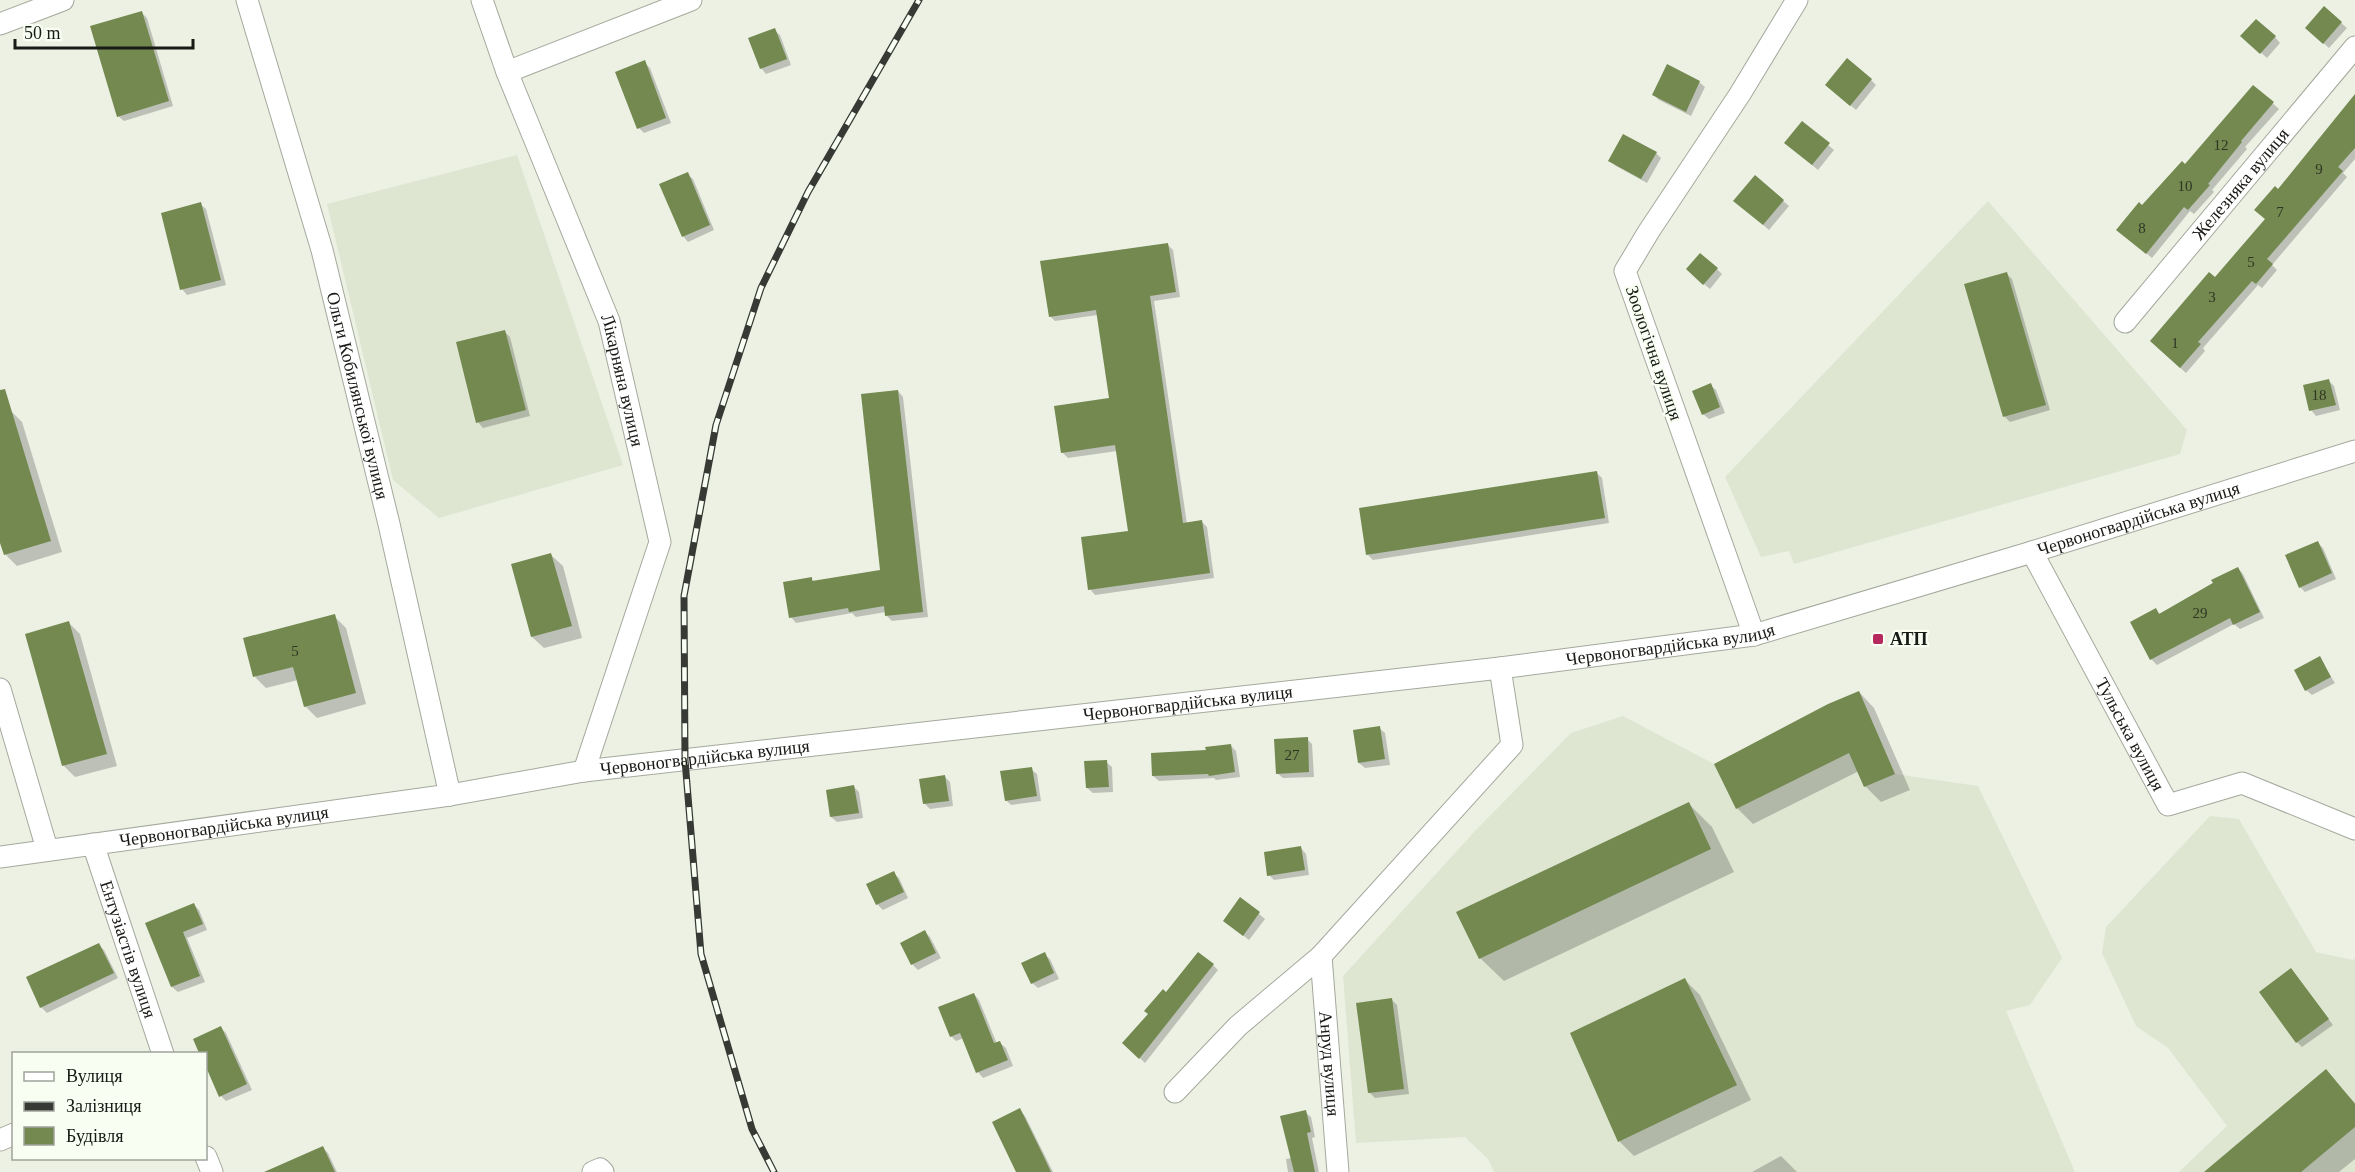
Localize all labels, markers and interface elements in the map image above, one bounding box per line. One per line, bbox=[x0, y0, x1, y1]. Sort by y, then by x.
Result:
scale bar bbox=[15, 12, 194, 50]
text: 50 m bbox=[24, 23, 61, 43]
street label: Железняка вулиця bbox=[2188, 124, 2293, 244]
house number: 12 bbox=[2214, 137, 2229, 153]
house number: 9 bbox=[2315, 161, 2323, 177]
house number: 10 bbox=[2178, 178, 2193, 194]
house number: 7 bbox=[2276, 204, 2284, 220]
house number: 8 bbox=[2138, 220, 2146, 236]
house number: 5 bbox=[2247, 254, 2255, 270]
street label: Зоологічна вулиця bbox=[1622, 283, 1686, 423]
house number: 3 bbox=[2208, 289, 2216, 305]
street label: Ольги Кобилянської вулиця bbox=[323, 290, 393, 501]
street label: Лікарняна вулиця bbox=[597, 311, 648, 448]
house number: 1 bbox=[2171, 335, 2179, 351]
house number: 18 bbox=[2312, 387, 2327, 403]
street label: Червоногвардійська вулиця bbox=[2035, 478, 2242, 560]
house number: 29 bbox=[2193, 605, 2208, 621]
street label: Червоногвардійська вулиця bbox=[1565, 619, 1777, 669]
place label: АТП bbox=[1890, 629, 1927, 649]
marker: АТП bbox=[1871, 632, 1885, 646]
house number: 5 bbox=[291, 643, 299, 659]
street label: Тульська вулиця bbox=[2092, 674, 2169, 794]
street label: Червоногвардійська вулиця bbox=[1082, 681, 1294, 725]
street label: Червоногвардійська вулиця bbox=[599, 736, 811, 779]
house number: 27 bbox=[1285, 747, 1300, 763]
street label: Червоногвардійська вулиця bbox=[118, 802, 330, 850]
street label: Ентузіастів вулиця bbox=[96, 878, 160, 1021]
street label: Анруд вулиця bbox=[1315, 1010, 1344, 1117]
legend bbox=[12, 1052, 207, 1160]
text: Вулиця bbox=[66, 1066, 123, 1086]
text: Залізниця bbox=[66, 1096, 141, 1116]
text: Будівля bbox=[66, 1126, 123, 1146]

